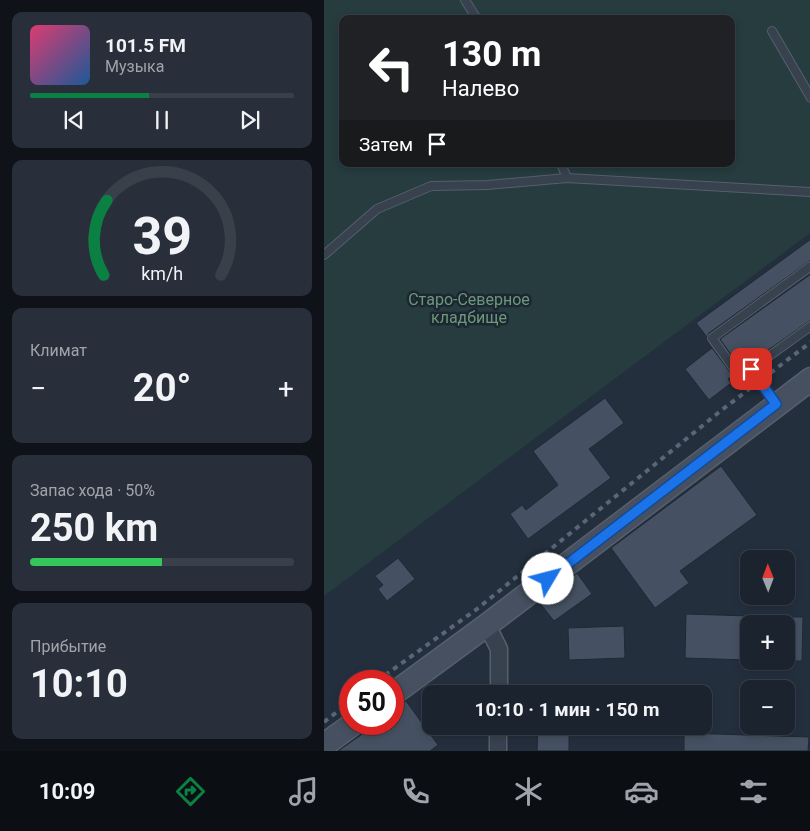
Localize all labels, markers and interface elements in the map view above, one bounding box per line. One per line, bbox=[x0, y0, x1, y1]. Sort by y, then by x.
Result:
text: 101.5 FM bbox=[105, 34, 186, 57]
text: 130 m bbox=[442, 34, 541, 75]
icon: left bbox=[359, 35, 424, 100]
text: Музыка bbox=[105, 57, 164, 76]
text: Налево bbox=[442, 76, 519, 101]
icon: previous bbox=[60, 106, 88, 134]
icon: pause bbox=[148, 106, 176, 134]
icon: next bbox=[236, 106, 264, 134]
icon: arrive bbox=[423, 130, 451, 158]
text: Затем bbox=[359, 133, 413, 156]
text: 39 bbox=[132, 206, 192, 267]
text: km/h bbox=[141, 263, 183, 284]
park label: Старо-Северное кладбище bbox=[408, 290, 530, 327]
text: Климат bbox=[30, 341, 87, 360]
pin bbox=[730, 348, 772, 390]
icon: arrive bbox=[737, 355, 765, 383]
text: 20° bbox=[133, 366, 191, 410]
text: − bbox=[30, 372, 46, 405]
text: + bbox=[278, 372, 294, 405]
text: Запас хода · 50% bbox=[30, 481, 155, 500]
text: 250 km bbox=[30, 506, 158, 550]
north arrow bbox=[740, 550, 795, 605]
map controls bbox=[740, 550, 795, 735]
position arrow bbox=[521, 552, 573, 604]
button: + bbox=[740, 615, 795, 670]
text: Прибытие bbox=[30, 637, 106, 656]
text: 10:10 bbox=[30, 662, 128, 706]
speed limit sign: 50 bbox=[339, 670, 404, 735]
button: − bbox=[740, 680, 795, 735]
text: 10:10 · 1 мин · 150 m bbox=[475, 698, 659, 721]
icon: directions bbox=[173, 774, 208, 809]
icon: music bbox=[286, 774, 321, 809]
icon: phone bbox=[398, 774, 433, 809]
icon: climate bbox=[511, 774, 546, 809]
icon: car bbox=[624, 774, 659, 809]
icon: filters bbox=[736, 774, 771, 809]
text: 10:09 bbox=[39, 779, 95, 804]

